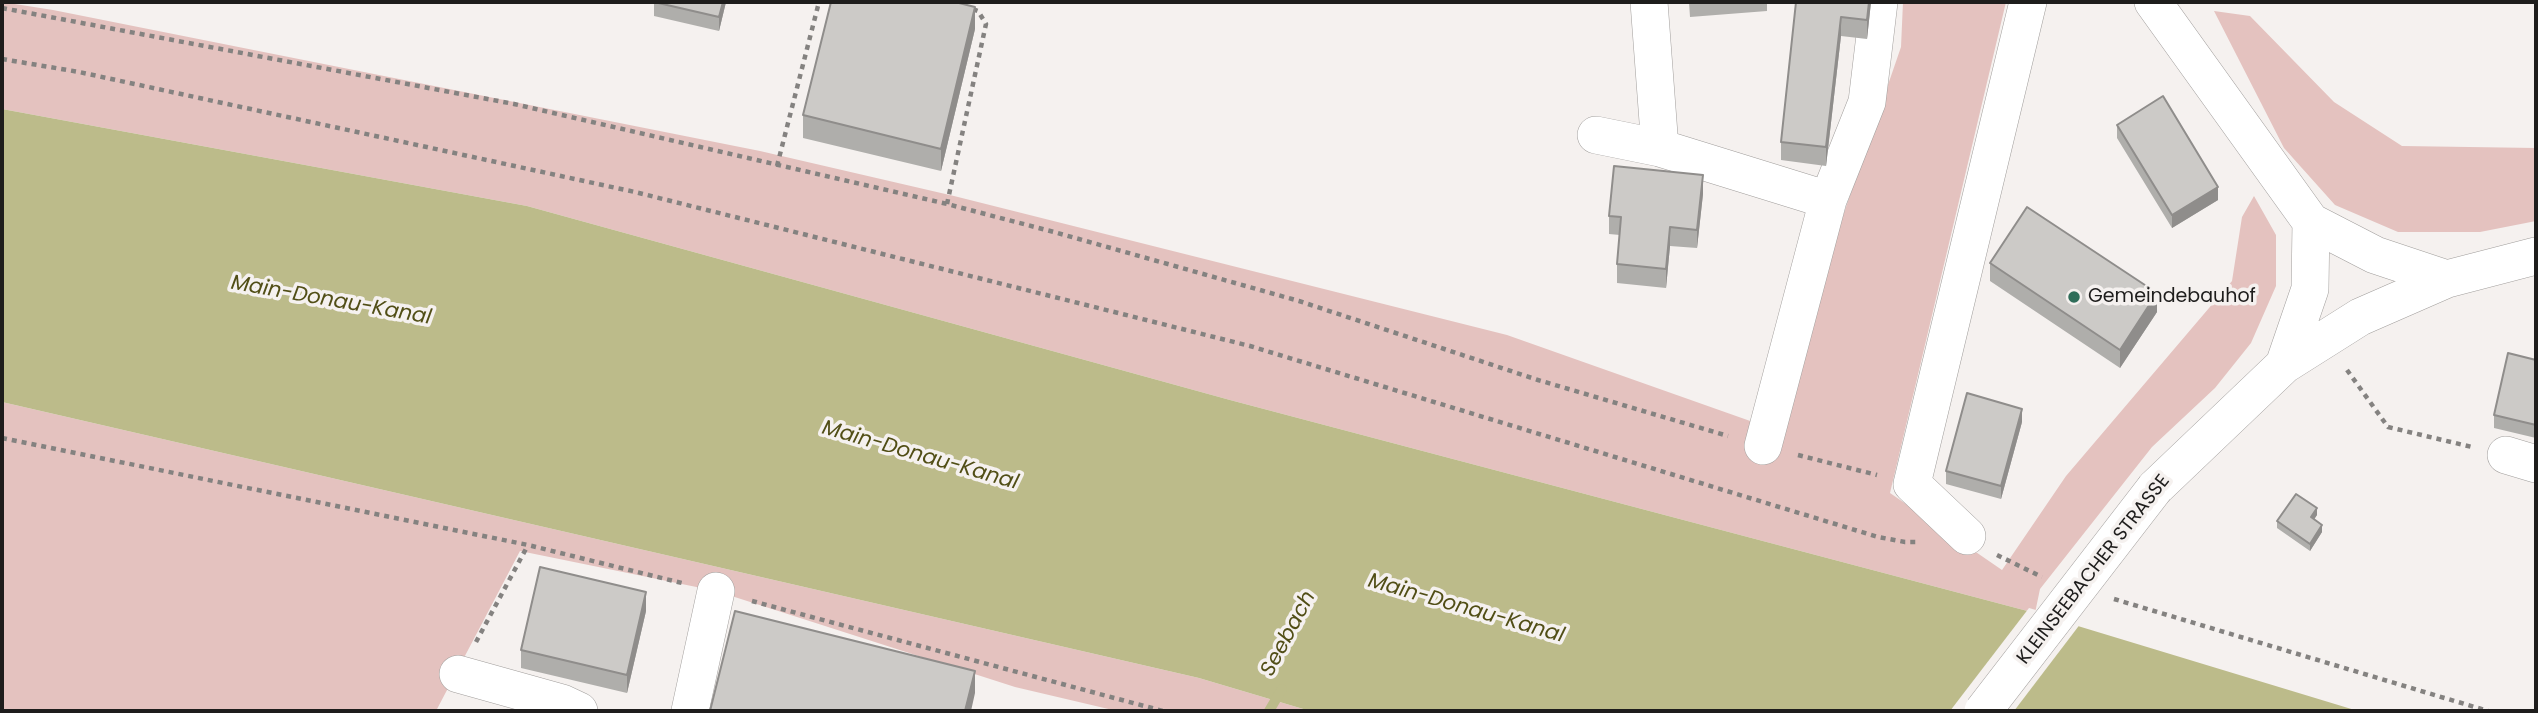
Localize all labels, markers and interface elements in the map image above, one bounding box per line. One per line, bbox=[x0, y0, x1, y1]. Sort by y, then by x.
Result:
water label: Main-Donau-Kanal bbox=[229, 271, 433, 331]
place label: Gemeindebauhof bbox=[2088, 286, 2256, 308]
marker: Gemeindebauhof bbox=[2066, 289, 2082, 305]
water label: Main-Donau-Kanal bbox=[819, 416, 1021, 496]
street label: KLEINSEEBACHER STRASSE bbox=[2013, 471, 2175, 669]
water label: Main-Donau-Kanal bbox=[1365, 569, 1567, 649]
water label: Seebach bbox=[1256, 587, 1322, 681]

